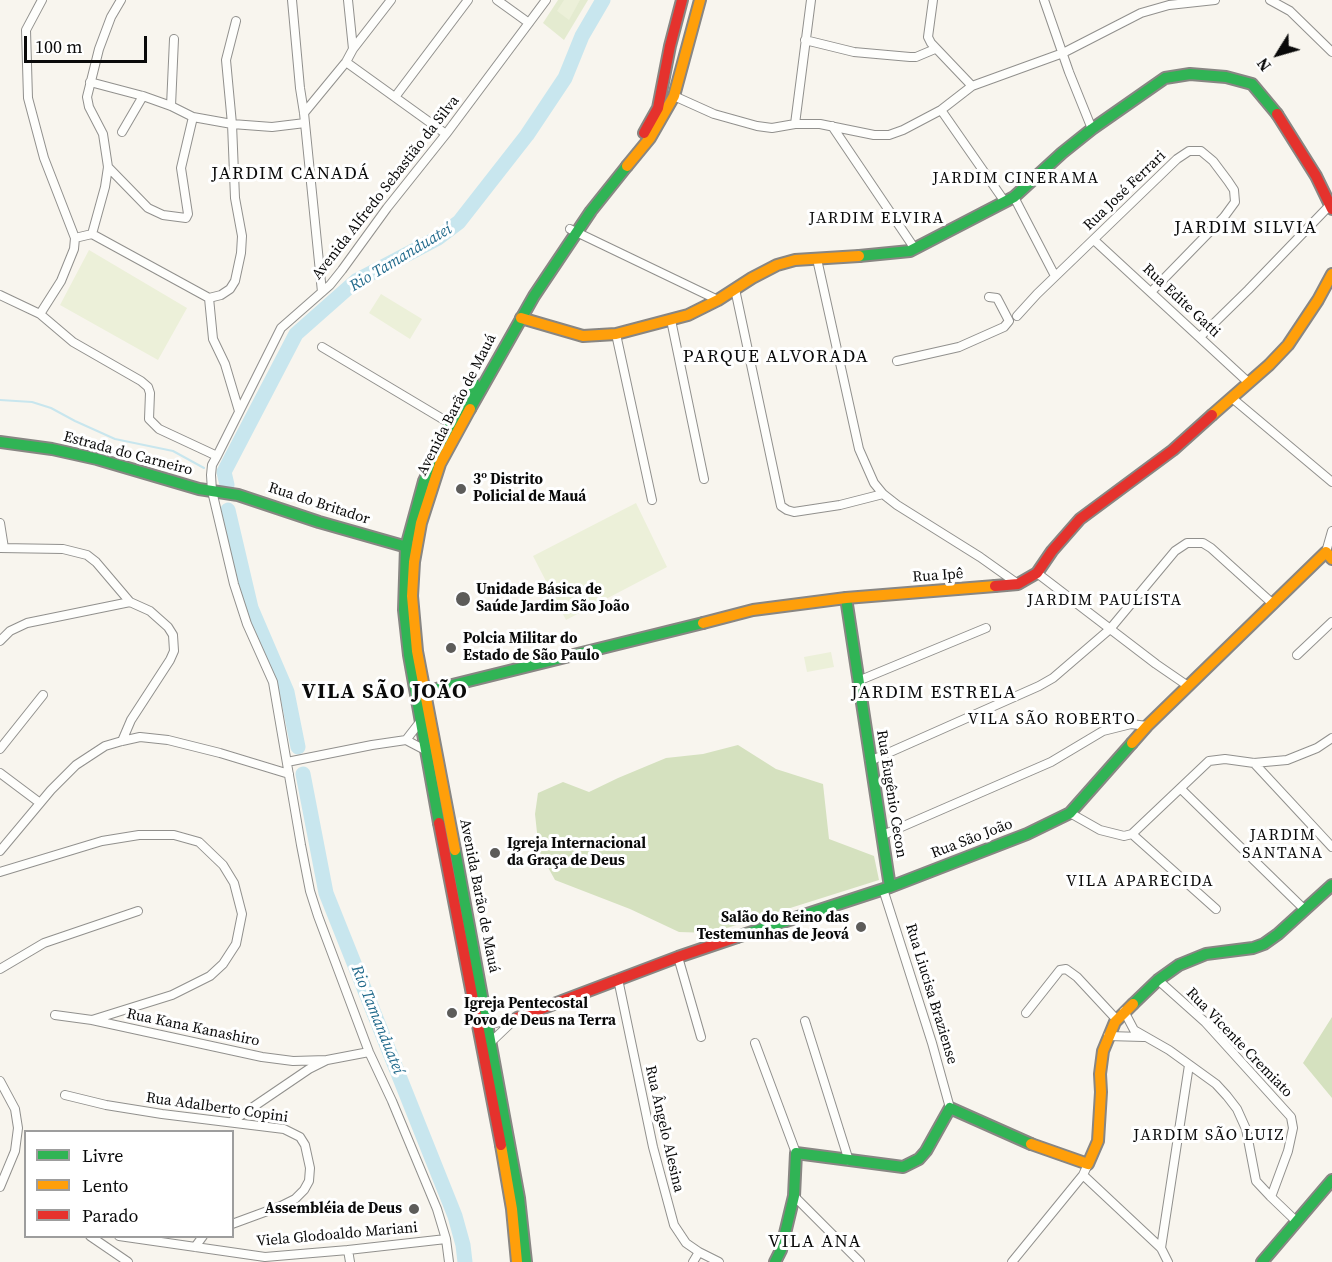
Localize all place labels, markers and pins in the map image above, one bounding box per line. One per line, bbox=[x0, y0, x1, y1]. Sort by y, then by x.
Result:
place label: 3º Distrito Policial de Mauá bbox=[473, 471, 586, 506]
marker: 3º Distrito Policial de Mauá bbox=[454, 482, 468, 496]
place label: Unidade Básica de Saúde Jardim São João bbox=[476, 581, 629, 616]
marker: Unidade Básica de Saúde Jardim São João bbox=[454, 590, 472, 608]
place label: Polcia Militar do Estado de São Paulo bbox=[463, 630, 600, 665]
marker: Polcia Militar do Estado de São Paulo bbox=[444, 641, 458, 655]
place label: Igreja Internacional da Graça de Deus bbox=[507, 835, 646, 870]
marker: Igreja Internacional da Graça de Deus bbox=[488, 846, 502, 860]
place label: Salão do Reino das Testemunhas de Jeová bbox=[697, 909, 849, 944]
marker: Salão do Reino das Testemunhas de Jeová bbox=[854, 920, 868, 934]
place label: Igreja Pentecostal Povo de Deus na Terra bbox=[464, 995, 616, 1030]
marker: Igreja Pentecostal Povo de Deus na Terra bbox=[445, 1006, 459, 1020]
place label: Assembléia de Deus bbox=[265, 1200, 402, 1218]
marker: Assembléia de Deus bbox=[407, 1202, 421, 1216]

